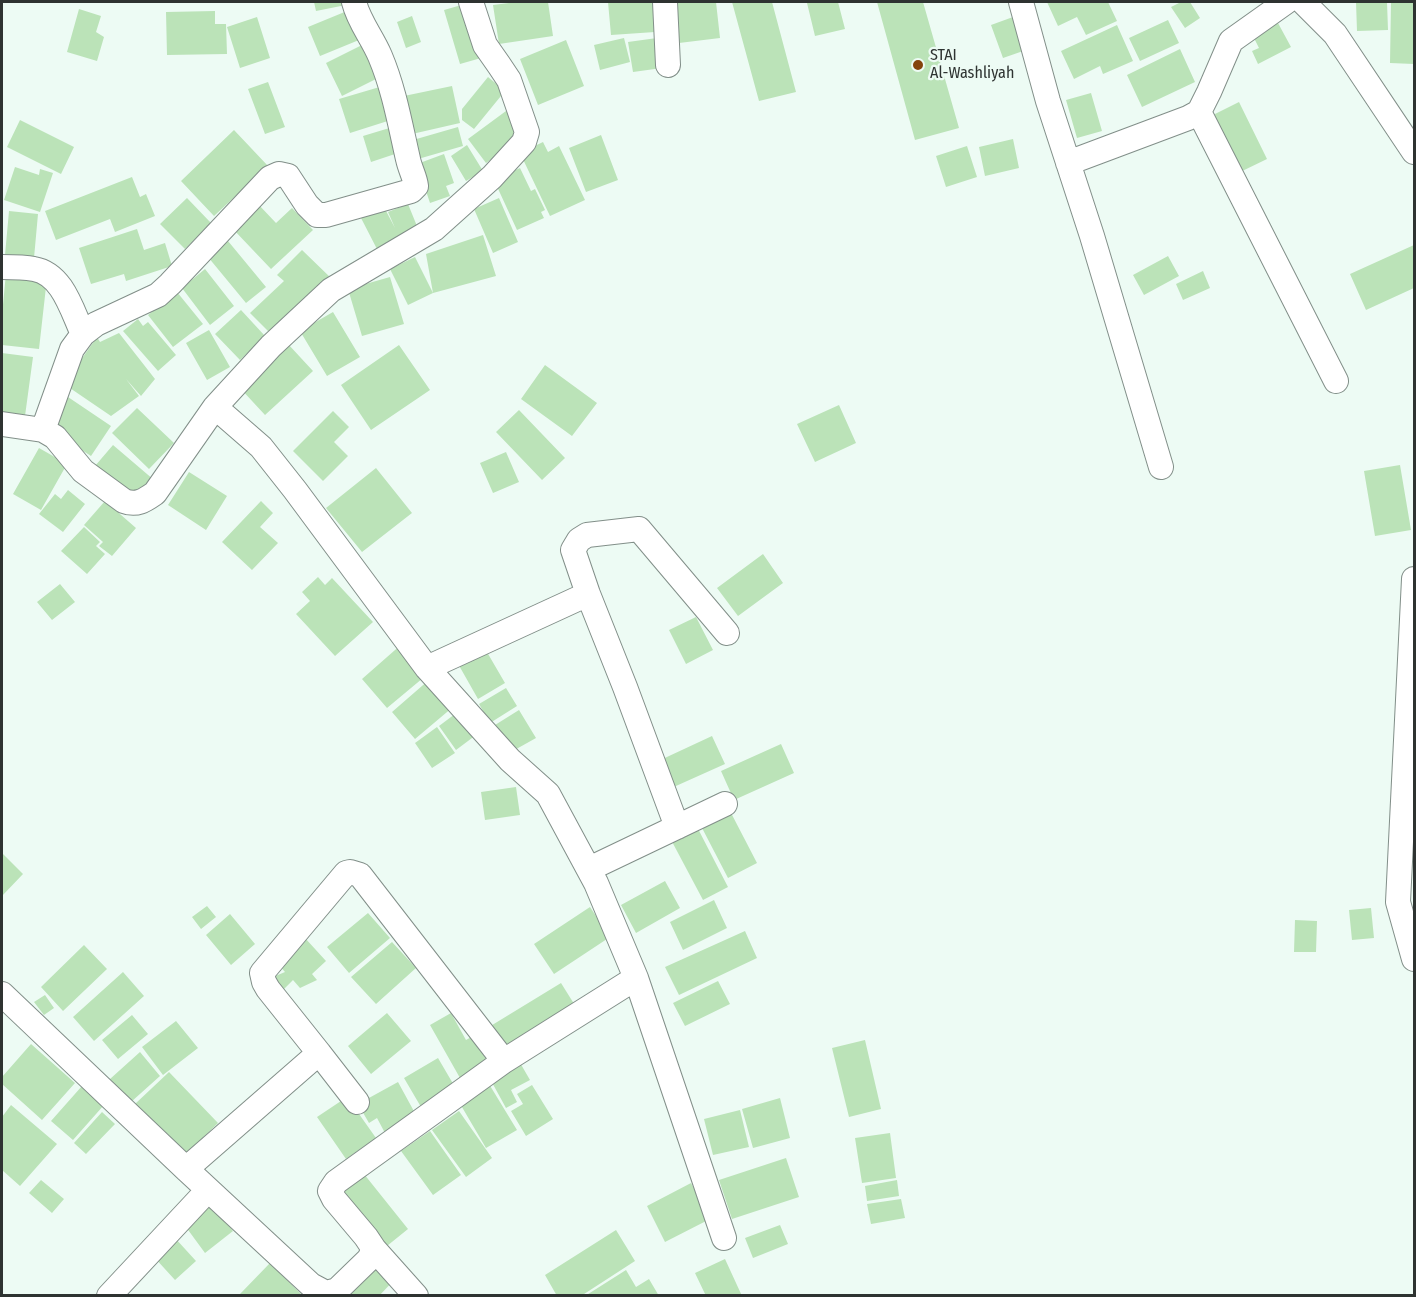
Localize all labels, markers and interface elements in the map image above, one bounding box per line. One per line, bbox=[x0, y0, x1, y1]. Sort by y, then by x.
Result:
place label: STAI Al-Washliyah bbox=[930, 46, 1014, 84]
marker: STAI Al-Washliyah bbox=[911, 58, 925, 72]

